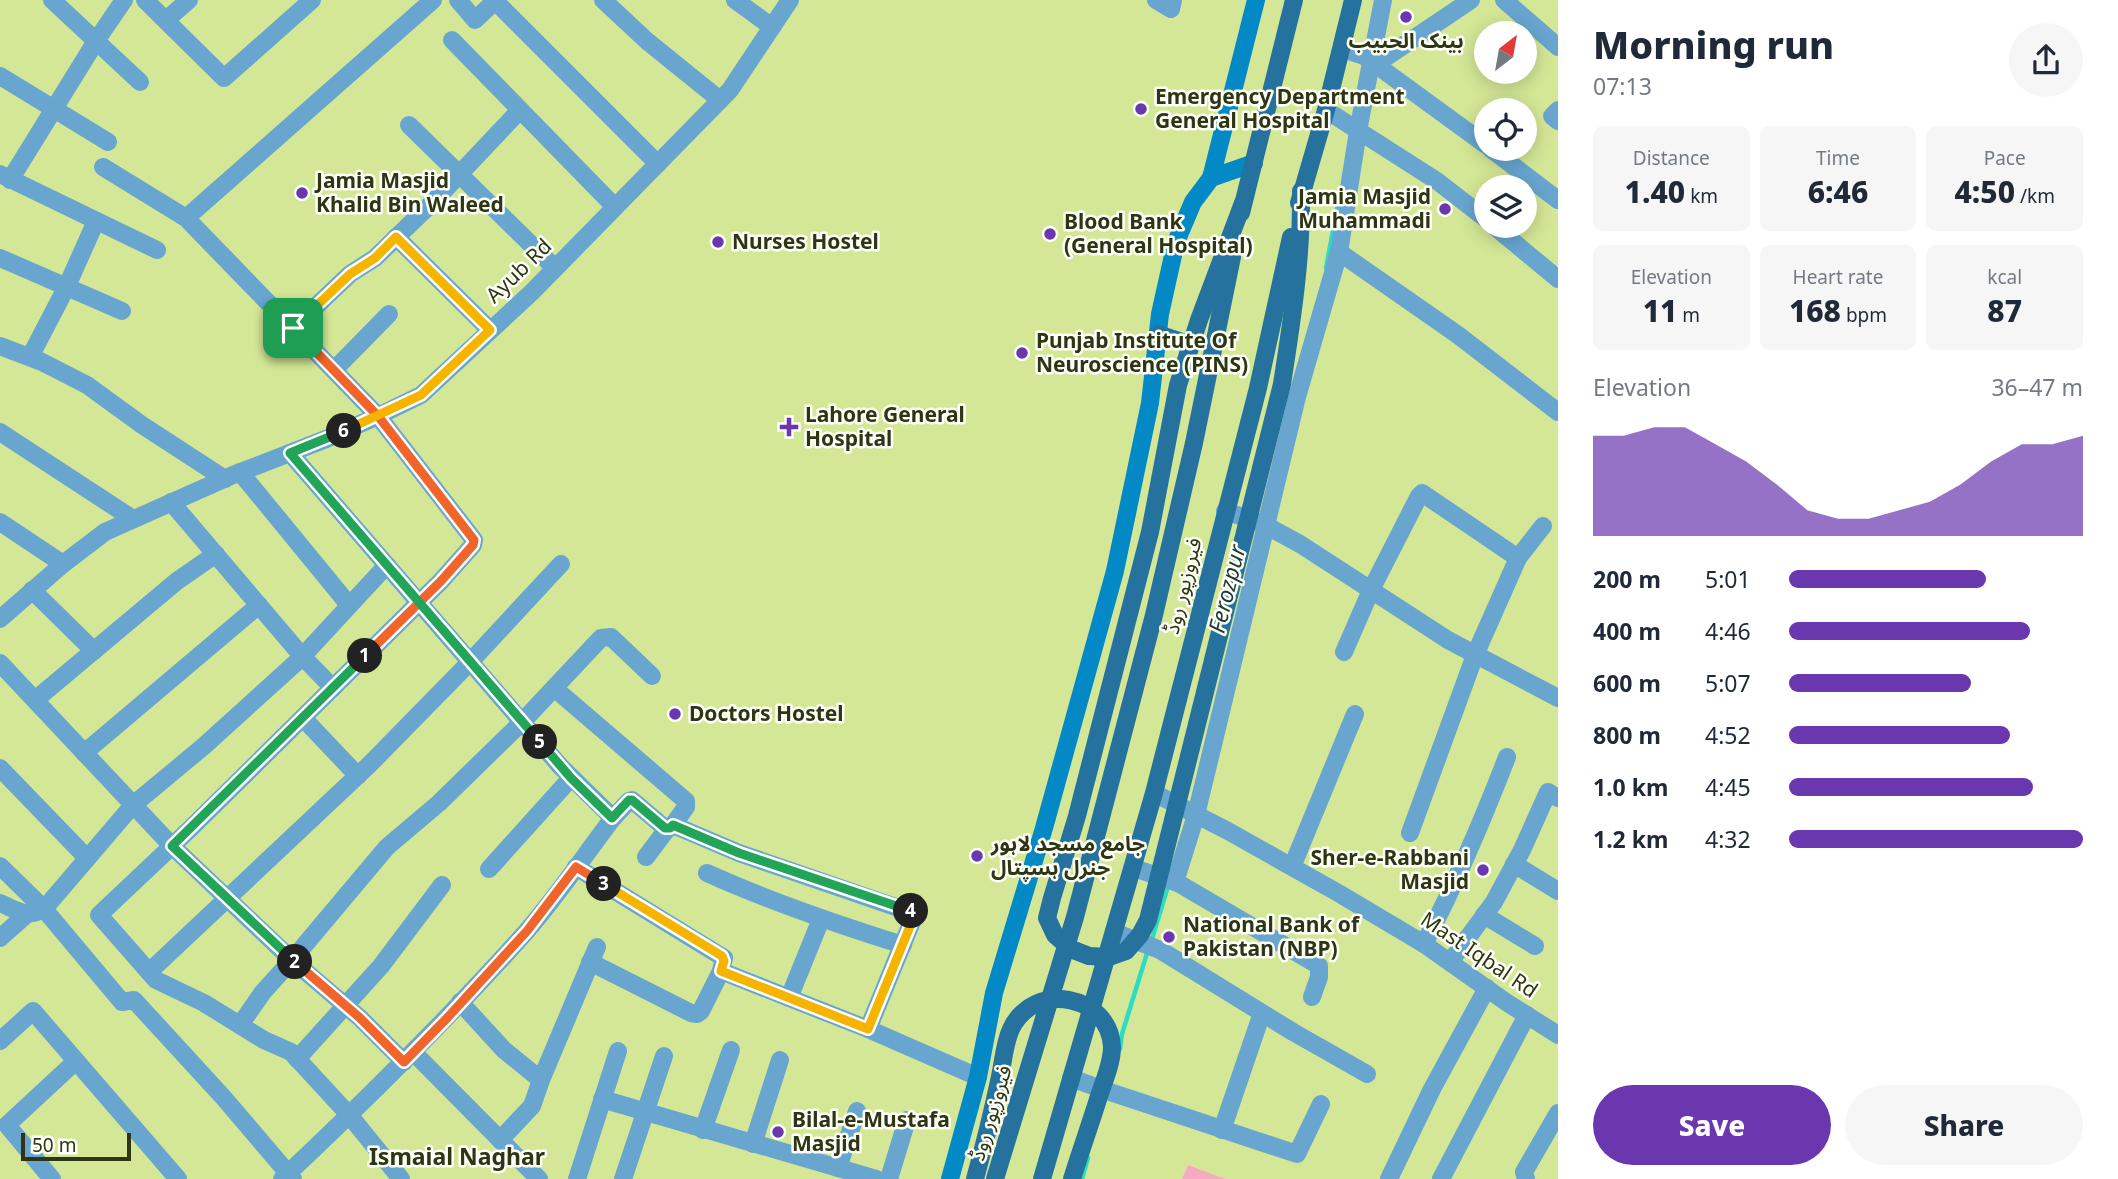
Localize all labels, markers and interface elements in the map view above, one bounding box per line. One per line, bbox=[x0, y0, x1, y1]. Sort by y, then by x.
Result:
marker: بينک الحبيب bbox=[1398, 9, 1414, 25]
text: Morning run bbox=[1593, 18, 1834, 70]
north arrow bbox=[1474, 21, 1536, 84]
map controls bbox=[1474, 21, 1537, 238]
button: share bbox=[2009, 23, 2083, 97]
place label: بينک الحبيب bbox=[1348, 26, 1464, 54]
text: 07:13 bbox=[1593, 70, 1652, 102]
place label: Emergency Department General Hospital bbox=[1155, 82, 1405, 134]
button: locate bbox=[1474, 98, 1537, 161]
marker: Emergency Department General Hospital bbox=[1133, 101, 1149, 117]
text: Distance bbox=[1633, 145, 1710, 171]
text: Time bbox=[1816, 145, 1860, 171]
text: Pace bbox=[1984, 145, 2026, 171]
place label: Jamia Masjid Khalid Bin Waleed bbox=[314, 166, 504, 218]
text: 1.40 bbox=[1625, 171, 1685, 212]
text: 6:46 bbox=[1808, 171, 1868, 212]
text: 4:50 bbox=[1954, 171, 2015, 212]
button: layers bbox=[1474, 175, 1537, 238]
place label: Jamia Masjid Muhammadi bbox=[1296, 182, 1431, 234]
text: km bbox=[1685, 183, 1718, 209]
text: /km bbox=[2015, 183, 2055, 209]
marker: Jamia Masjid Khalid Bin Waleed bbox=[294, 185, 310, 201]
marker: Jamia Masjid Muhammadi bbox=[1437, 201, 1453, 217]
place label: Blood Bank (General Hospital) bbox=[1064, 207, 1253, 259]
marker: Blood Bank (General Hospital) bbox=[1042, 226, 1058, 242]
place label: Nurses Hostel bbox=[732, 227, 879, 255]
street label: Ayub Rd bbox=[479, 232, 557, 309]
marker: Nurses Hostel bbox=[710, 234, 726, 250]
text: Elevation bbox=[1631, 264, 1712, 290]
text: Heart rate bbox=[1793, 264, 1883, 290]
text: kcal bbox=[1987, 264, 2022, 290]
text: 11 bbox=[1643, 290, 1677, 331]
text: 168 bbox=[1789, 290, 1841, 331]
text: 87 bbox=[1987, 290, 2022, 331]
pin bbox=[263, 298, 323, 358]
text: m bbox=[1677, 302, 1700, 328]
text: bpm bbox=[1841, 302, 1887, 328]
icon: arrive bbox=[274, 309, 312, 347]
place label: Punjab Institute Of Neuroscience (PINS) bbox=[1036, 326, 1248, 378]
marker: Punjab Institute Of Neuroscience (PINS) bbox=[1014, 345, 1030, 361]
text: Elevation bbox=[1593, 371, 1691, 403]
text: 36–47 m bbox=[1991, 371, 2083, 403]
place label: Lahore General Hospital bbox=[805, 400, 965, 452]
pin: 6 bbox=[326, 414, 362, 448]
text: 6 bbox=[338, 417, 349, 443]
marker: Lahore General Hospital bbox=[779, 417, 799, 437]
street label: فیروزپور روڈ bbox=[1157, 535, 1208, 637]
water label: Ferozpur bbox=[1200, 540, 1253, 636]
text: 200 m bbox=[1593, 563, 1661, 595]
text: 5:01 bbox=[1705, 563, 1751, 595]
text: 400 m bbox=[1593, 615, 1661, 647]
text: 4:46 bbox=[1705, 615, 1751, 647]
pin: 1 bbox=[348, 638, 382, 674]
text: 1 bbox=[359, 642, 370, 668]
text: 600 m bbox=[1593, 667, 1661, 699]
text: 5:07 bbox=[1705, 667, 1751, 699]
place label: Doctors Hostel bbox=[689, 699, 844, 727]
marker: Doctors Hostel bbox=[667, 706, 683, 722]
text: 800 m bbox=[1593, 719, 1661, 751]
text: 4:52 bbox=[1705, 719, 1751, 751]
pin: 5 bbox=[522, 724, 558, 760]
text: 5 bbox=[534, 728, 545, 754]
text: 1.0 km bbox=[1593, 771, 1668, 803]
text: 4:45 bbox=[1705, 771, 1751, 803]
text: 1.2 km bbox=[1593, 823, 1668, 855]
text: 4:32 bbox=[1705, 823, 1751, 855]
place label: جامع مسجد لاہور جنرل ہسپتال bbox=[990, 829, 1145, 882]
place label: Sher-e-Rabbani Masjid bbox=[1310, 843, 1469, 895]
marker: جامع مسجد لاہور جنرل ہسپتال bbox=[969, 848, 985, 864]
marker: Sher-e-Rabbani Masjid bbox=[1475, 862, 1491, 878]
pin: 3 bbox=[586, 866, 622, 902]
text: 3 bbox=[598, 870, 609, 896]
pin: 4 bbox=[894, 894, 928, 928]
text: 4 bbox=[905, 897, 916, 923]
street label: Mast Iqbal Rd bbox=[1416, 905, 1544, 1004]
place label: National Bank of Pakistan (NBP) bbox=[1183, 910, 1361, 962]
marker: National Bank of Pakistan (NBP) bbox=[1161, 929, 1177, 945]
pin: 2 bbox=[278, 944, 312, 979]
text: 2 bbox=[289, 948, 300, 974]
street label: فیروزپور روڈ bbox=[962, 1062, 1018, 1164]
button: Save bbox=[1593, 1085, 1831, 1165]
button: Share bbox=[1845, 1085, 2083, 1165]
place label: Bilal-e-Mustafa Masjid bbox=[792, 1105, 950, 1157]
marker: Bilal-e-Mustafa Masjid bbox=[770, 1124, 786, 1140]
scale bar bbox=[21, 1130, 131, 1162]
text: 50 m bbox=[32, 1132, 76, 1158]
district label: Ismaial Naghar bbox=[369, 1140, 545, 1172]

